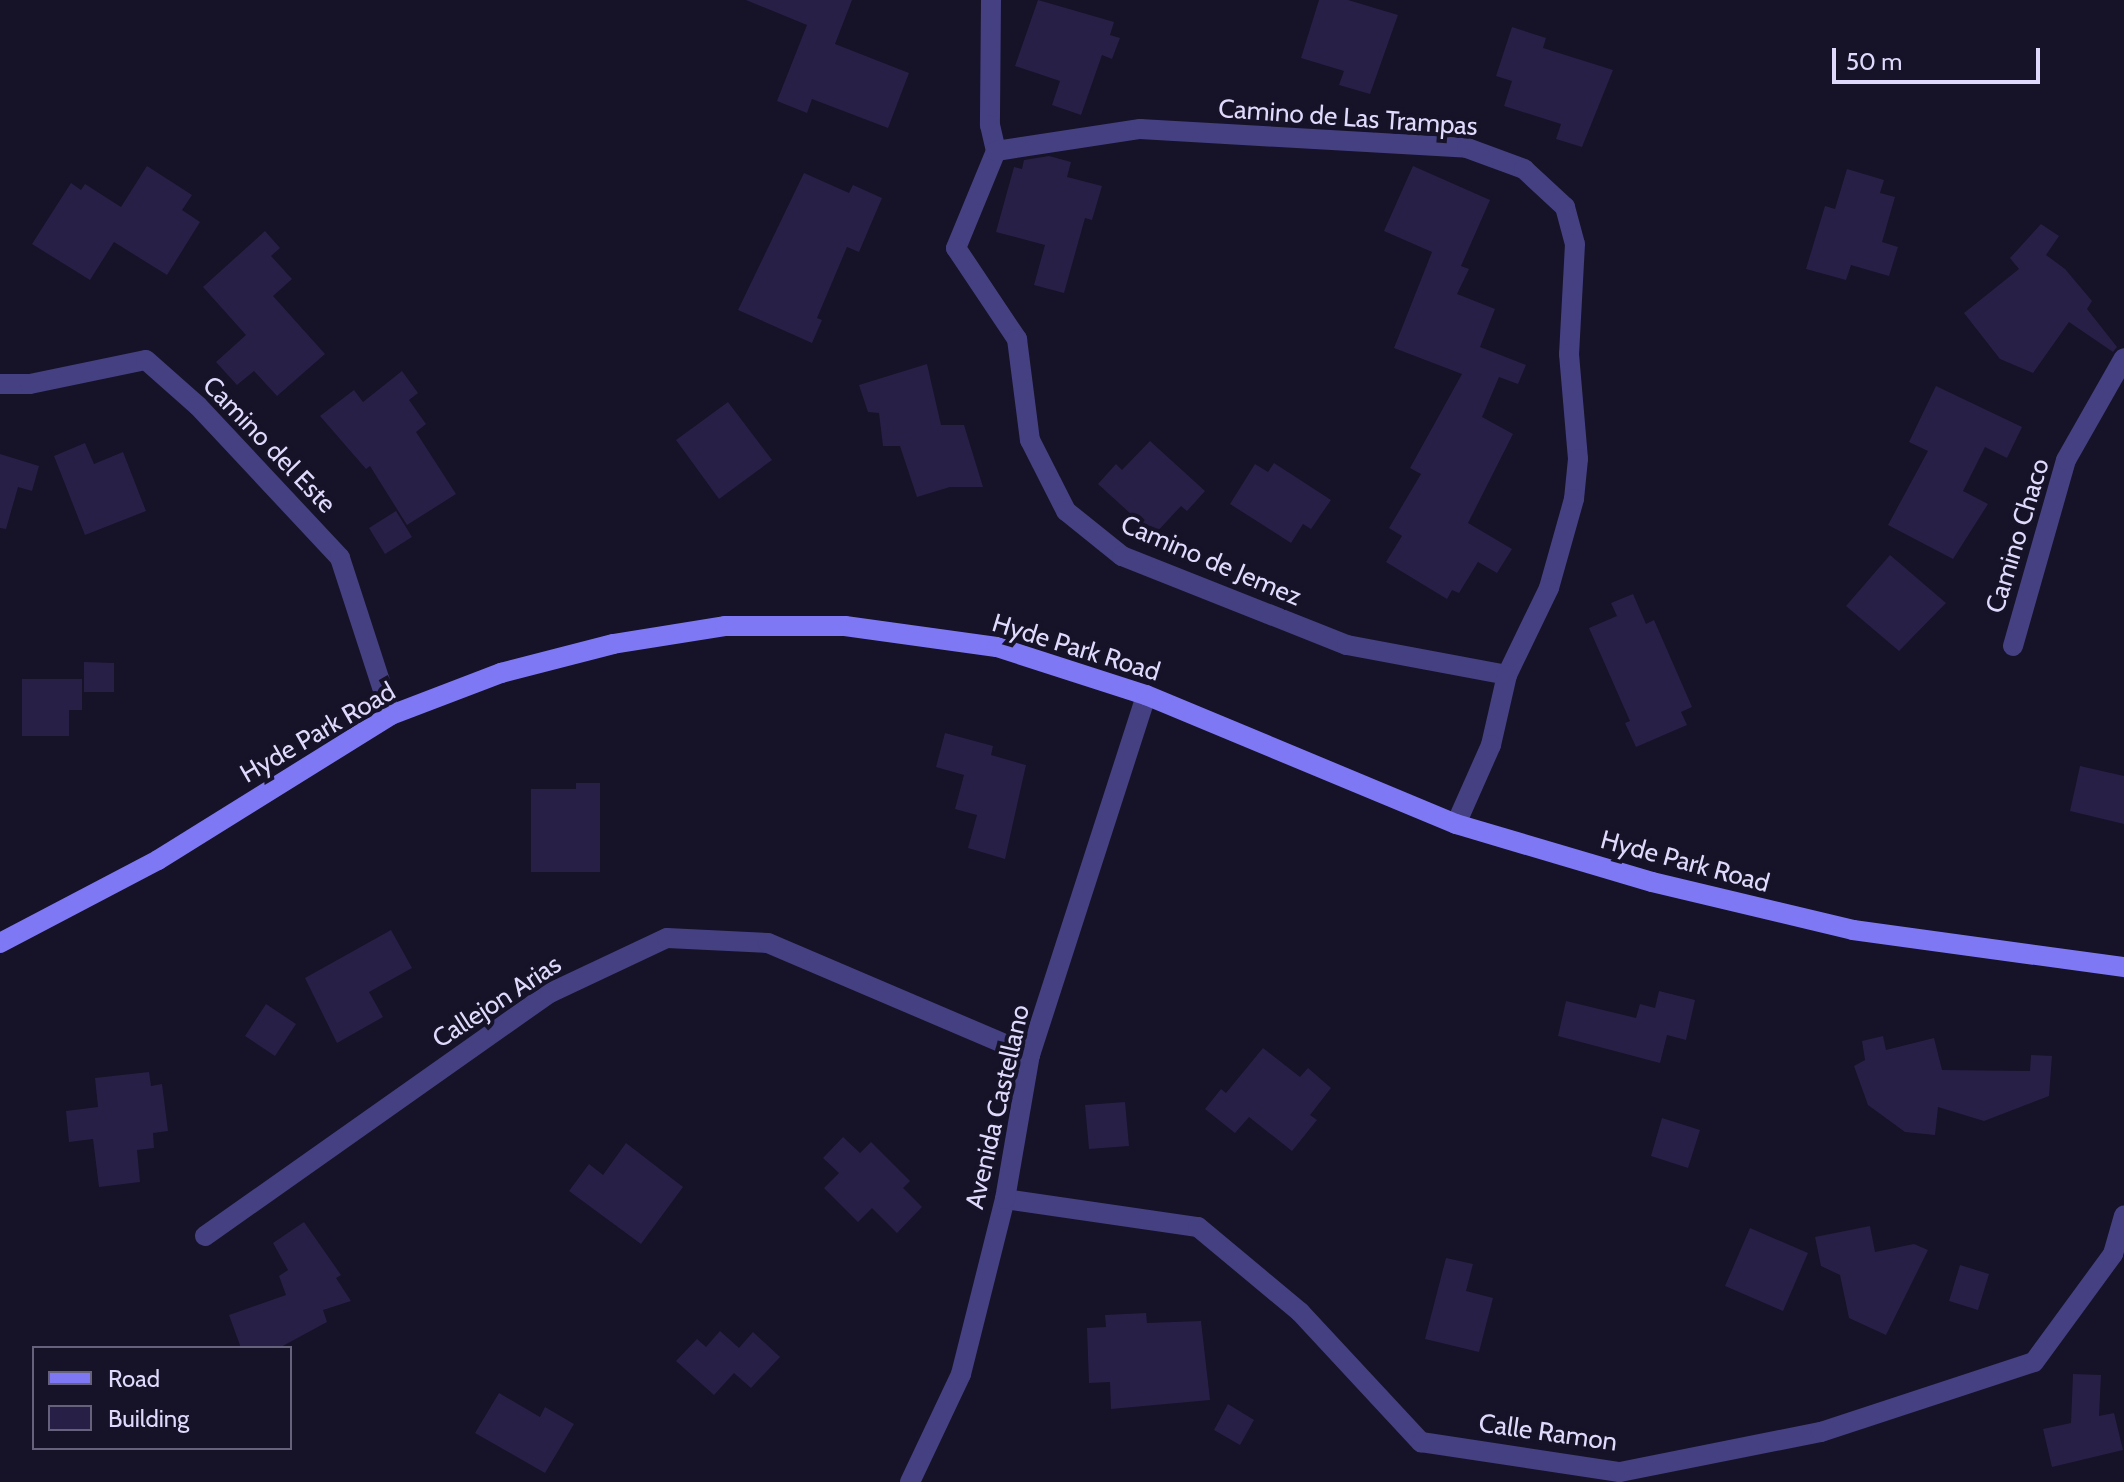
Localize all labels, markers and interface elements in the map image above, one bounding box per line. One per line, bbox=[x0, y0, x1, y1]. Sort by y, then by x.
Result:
scale bar bbox=[1836, 32, 2044, 82]
text: 50 m bbox=[1846, 47, 1902, 76]
street label: Camino de Las Trampas bbox=[1217, 93, 1479, 143]
street label: Camino del Este bbox=[196, 370, 342, 520]
street label: Camino Chaco bbox=[1980, 455, 2056, 617]
street label: Camino de Jemez bbox=[1116, 509, 1306, 613]
street label: Hyde Park Road bbox=[988, 608, 1164, 688]
street label: Hyde Park Road bbox=[235, 676, 401, 790]
street label: Hyde Park Road bbox=[1597, 824, 1773, 900]
street label: Callejon Arias bbox=[427, 949, 567, 1055]
street label: Avenida Castellano bbox=[959, 1002, 1037, 1212]
legend bbox=[32, 1346, 292, 1450]
text: Road bbox=[108, 1364, 160, 1393]
text: Building bbox=[108, 1404, 189, 1433]
street label: Calle Ramon bbox=[1477, 1408, 1619, 1458]

